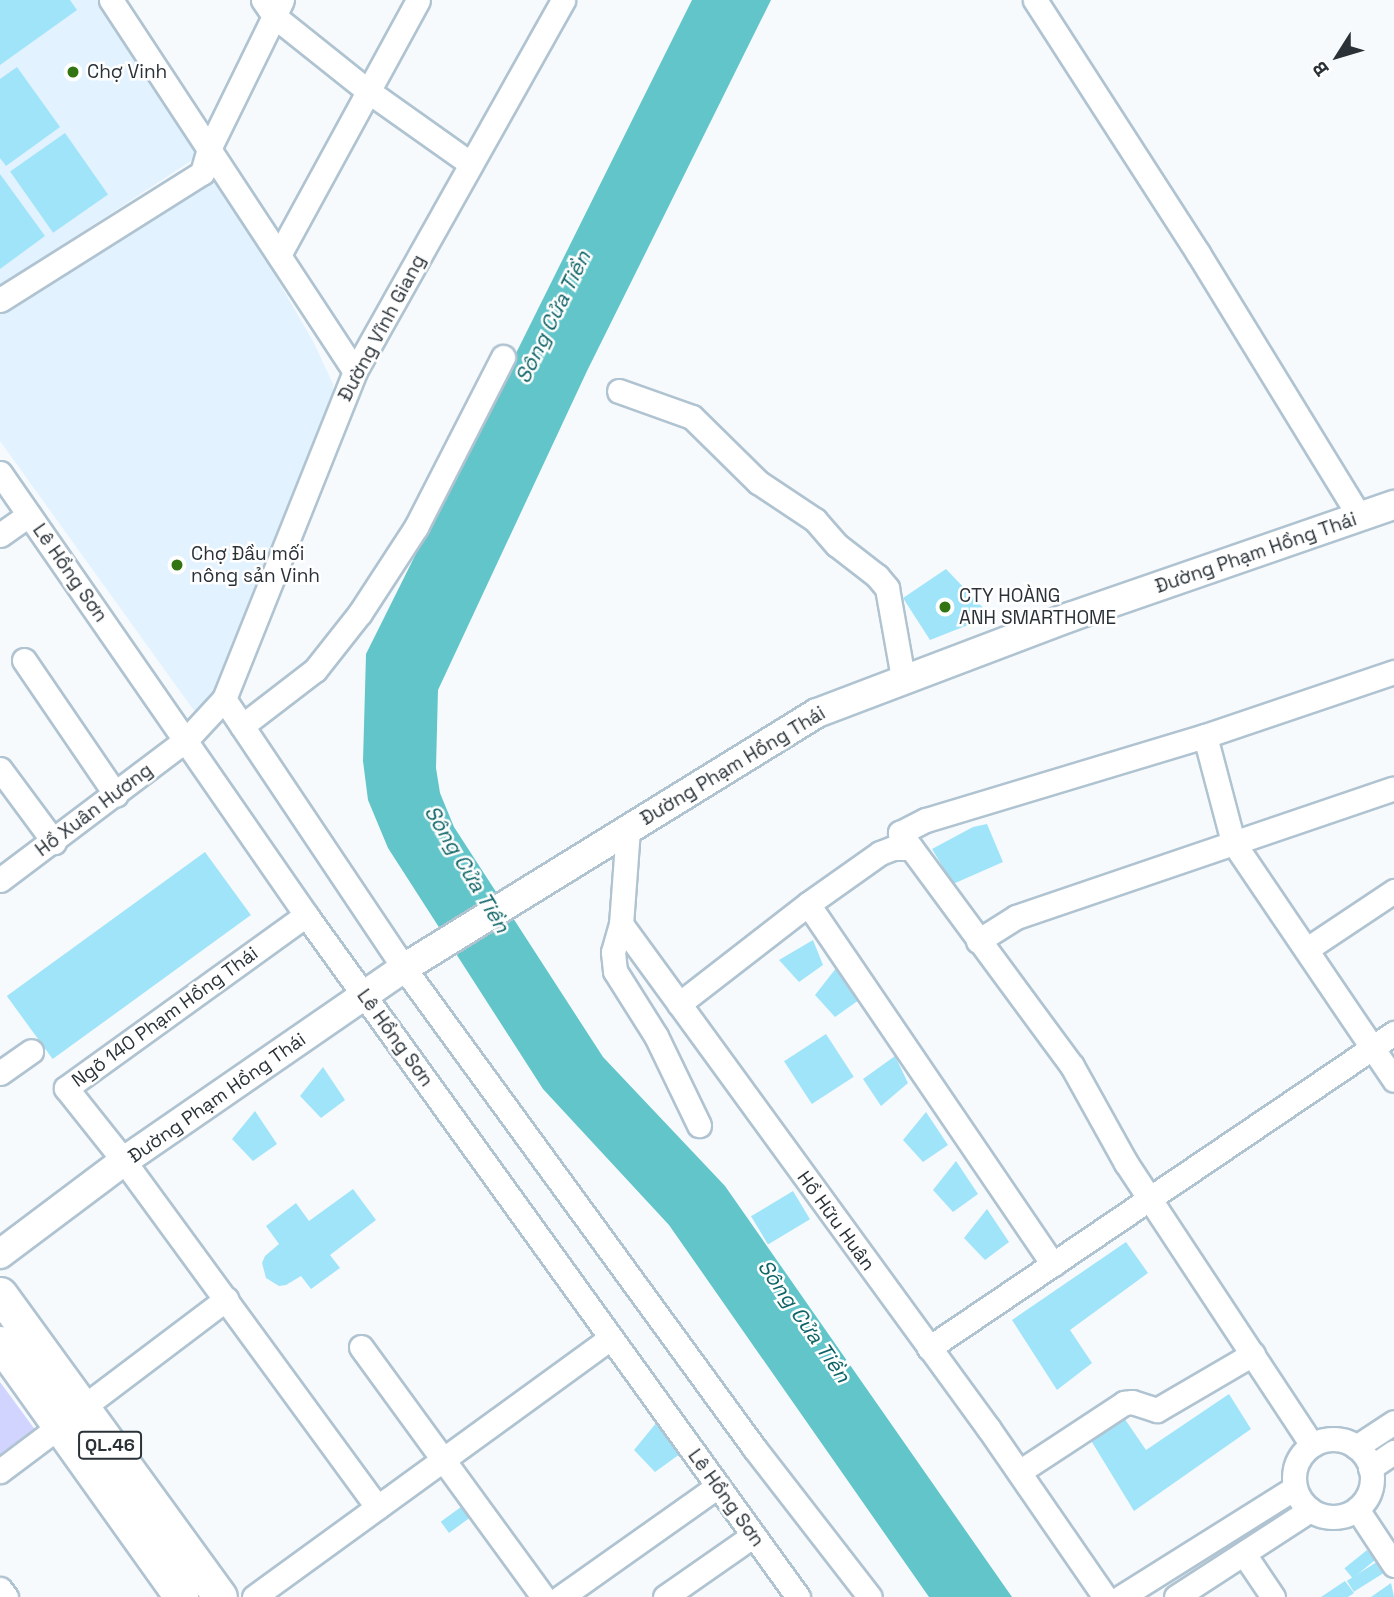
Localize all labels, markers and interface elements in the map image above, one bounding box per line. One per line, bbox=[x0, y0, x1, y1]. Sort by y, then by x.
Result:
north arrow bbox=[1303, 21, 1373, 91]
text: B bbox=[1307, 56, 1335, 82]
place label: Chợ Vinh bbox=[87, 61, 167, 83]
marker: Chợ Vinh bbox=[65, 64, 81, 80]
water label: Sông Cửa Tiền bbox=[510, 246, 596, 388]
street label: Đường Vĩnh Giang bbox=[334, 251, 430, 405]
street label: Đường Phạm Hồng Thái bbox=[1152, 508, 1360, 598]
street label: Lê Hồng Sơn bbox=[28, 519, 112, 627]
place label: Chợ Đầu mối nông sản Vinh bbox=[191, 543, 320, 587]
marker: Chợ Đầu mối nông sản Vinh bbox=[169, 557, 185, 573]
place label: CTY HOÀNG ANH SMARTHOME bbox=[959, 585, 1116, 629]
marker: CTY HOÀNG ANH SMARTHOME bbox=[937, 599, 953, 615]
street label: Đường Phạm Hồng Thái bbox=[636, 702, 830, 830]
street label: Hồ Xuân Hương bbox=[31, 759, 157, 861]
water label: Sông Cửa Tiền bbox=[419, 801, 515, 937]
street label: Ngõ 140 Phạm Hồng Thái bbox=[67, 942, 263, 1092]
street label: Lê Hồng Sơn bbox=[352, 985, 438, 1091]
street label: Đường Phạm Hồng Thái bbox=[124, 1028, 310, 1168]
street label: Hồ Hữu Huân bbox=[792, 1167, 880, 1275]
water label: Sông Cửa Tiền bbox=[752, 1255, 856, 1387]
road number: QL.46 bbox=[77, 1430, 143, 1460]
street label: Lê Hồng Sơn bbox=[683, 1445, 769, 1551]

